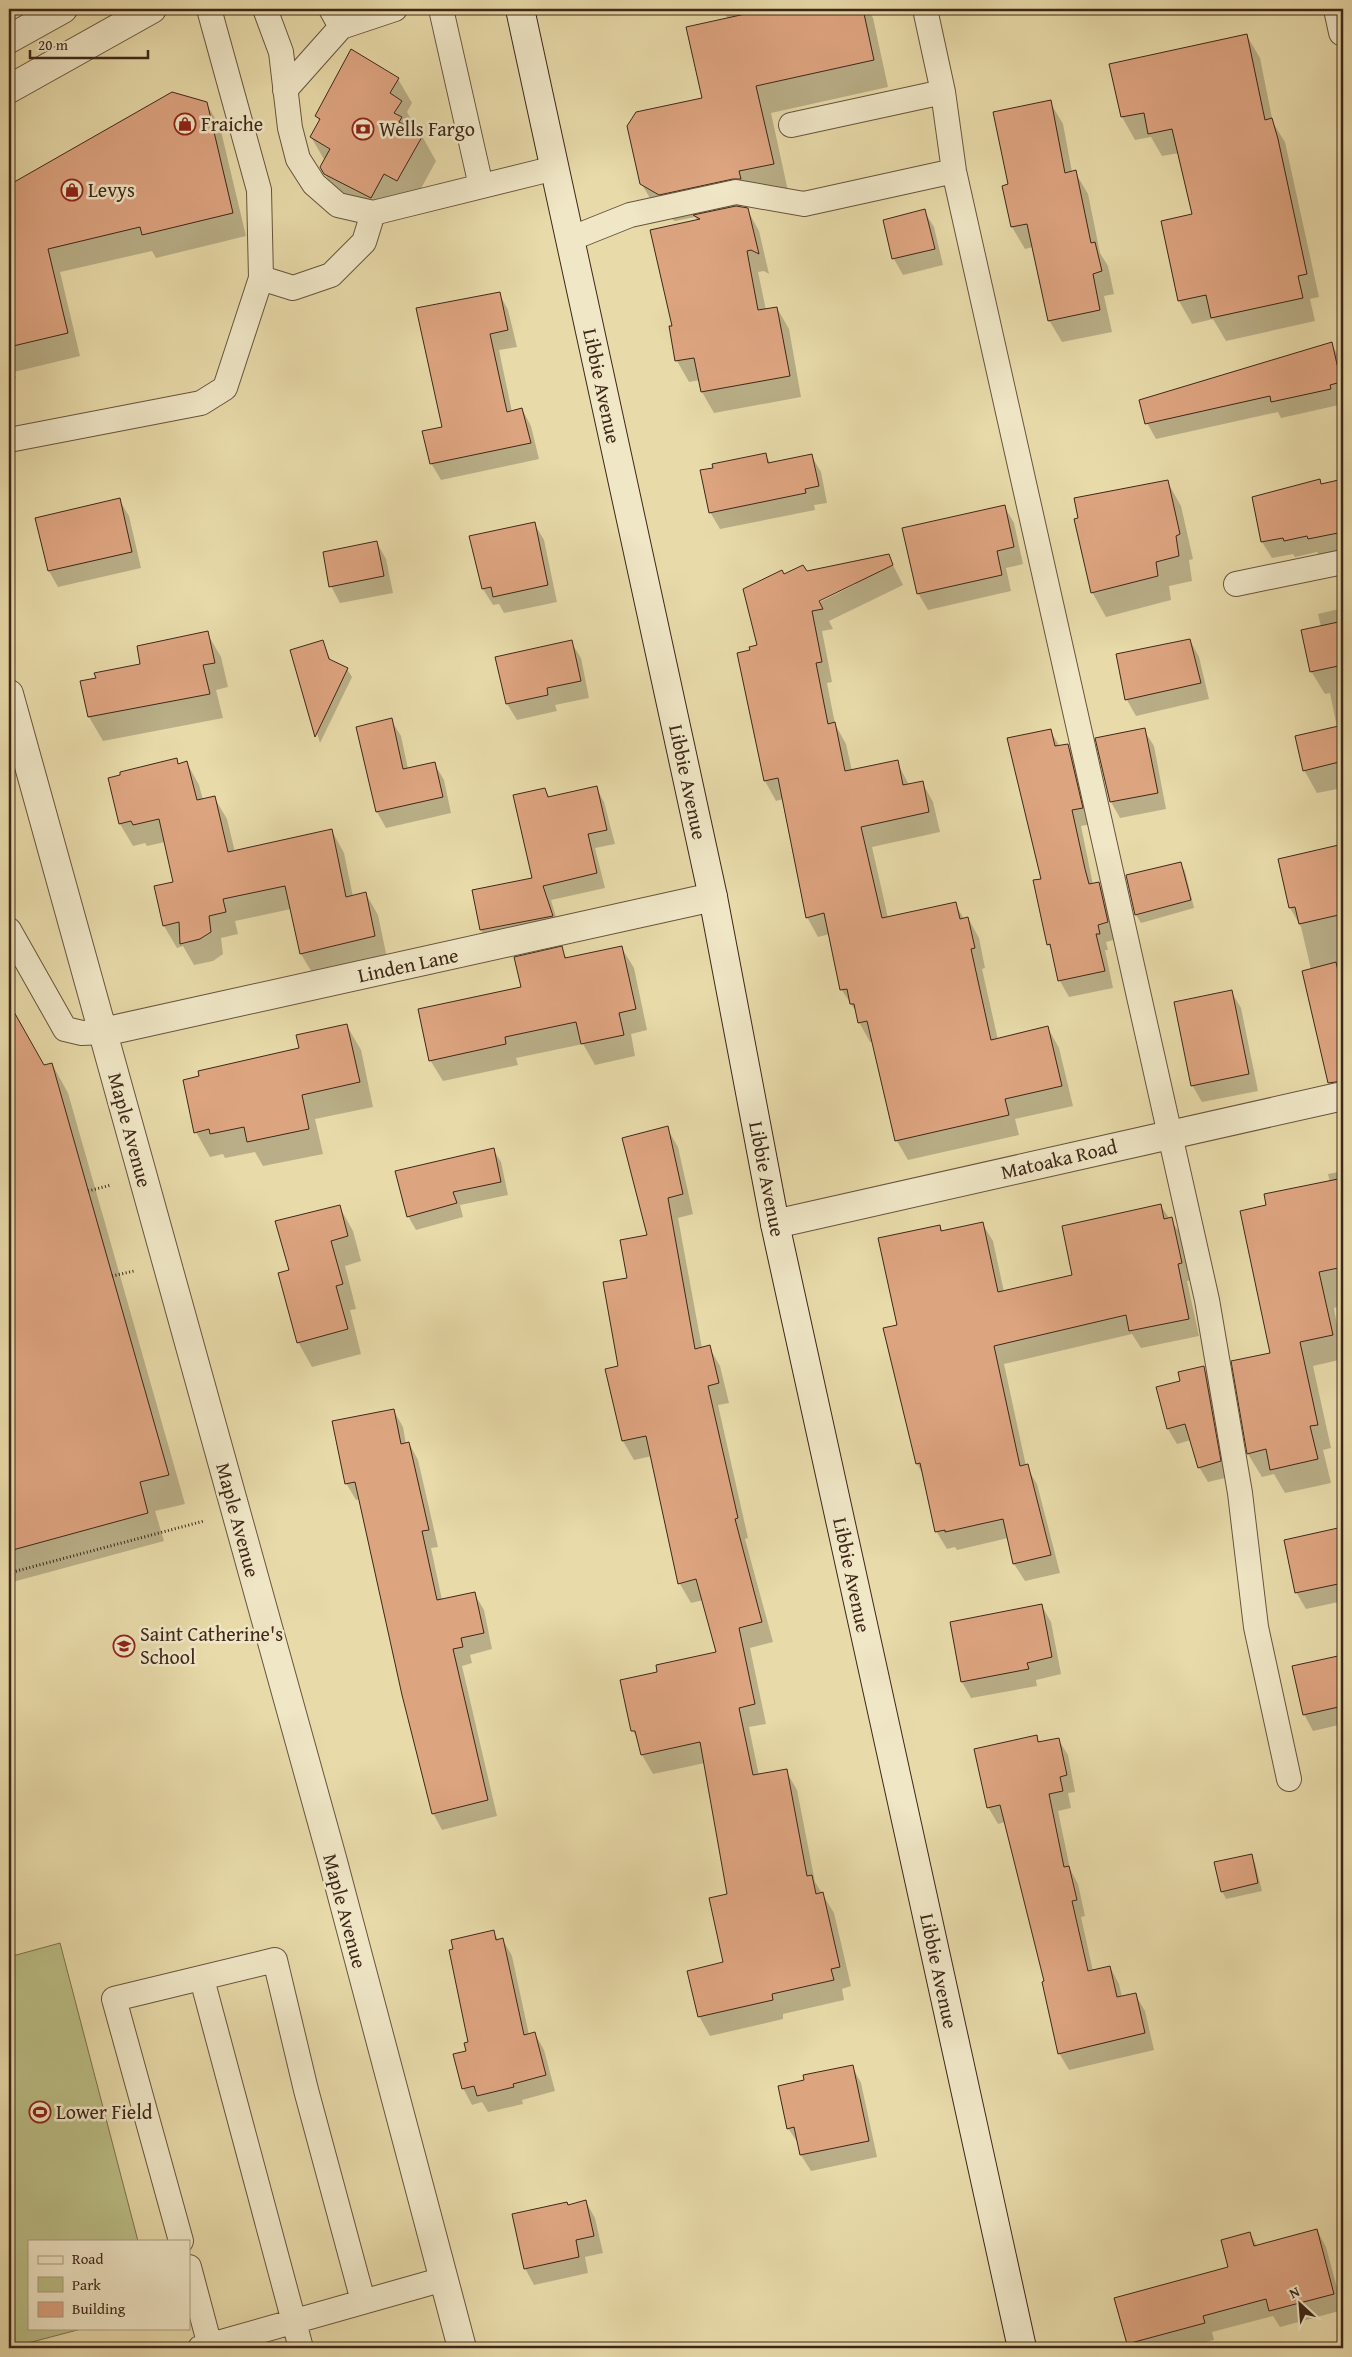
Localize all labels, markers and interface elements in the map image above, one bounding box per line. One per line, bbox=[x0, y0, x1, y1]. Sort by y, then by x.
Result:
scale bar bbox=[30, 28, 148, 60]
text: 20 m bbox=[38, 34, 69, 55]
place label: Fraiche bbox=[201, 109, 263, 138]
shop icon: Fraiche bbox=[173, 112, 197, 136]
place label: Wells Fargo bbox=[379, 114, 475, 143]
bank icon: Wells Fargo bbox=[351, 117, 375, 141]
place label: Levys bbox=[88, 175, 135, 204]
shop icon: Levys bbox=[60, 178, 84, 202]
street label: Libbie Avenue bbox=[576, 326, 629, 446]
street label: Libbie Avenue bbox=[662, 722, 715, 842]
street label: Linden Lane bbox=[355, 940, 461, 989]
street label: Maple Avenue bbox=[101, 1069, 160, 1190]
street label: Libbie Avenue bbox=[742, 1119, 793, 1239]
street label: Matoaka Road bbox=[998, 1131, 1120, 1186]
street label: Maple Avenue bbox=[209, 1459, 268, 1580]
street label: Libbie Avenue bbox=[826, 1515, 879, 1635]
place label: Saint Catherine's School bbox=[140, 1619, 283, 1671]
school or university icon: Saint Catherine's School bbox=[112, 1634, 136, 1658]
street label: Maple Avenue bbox=[316, 1850, 375, 1971]
street label: Libbie Avenue bbox=[913, 1911, 966, 2031]
place label: Lower Field bbox=[56, 2097, 153, 2126]
sports icon: Lower Field bbox=[28, 2100, 52, 2124]
legend bbox=[28, 2240, 190, 2330]
text: Road bbox=[72, 2248, 103, 2269]
text: Park bbox=[72, 2274, 101, 2295]
north arrow bbox=[1274, 2280, 1324, 2330]
text: N bbox=[1286, 2281, 1303, 2303]
text: Building bbox=[72, 2298, 126, 2319]

